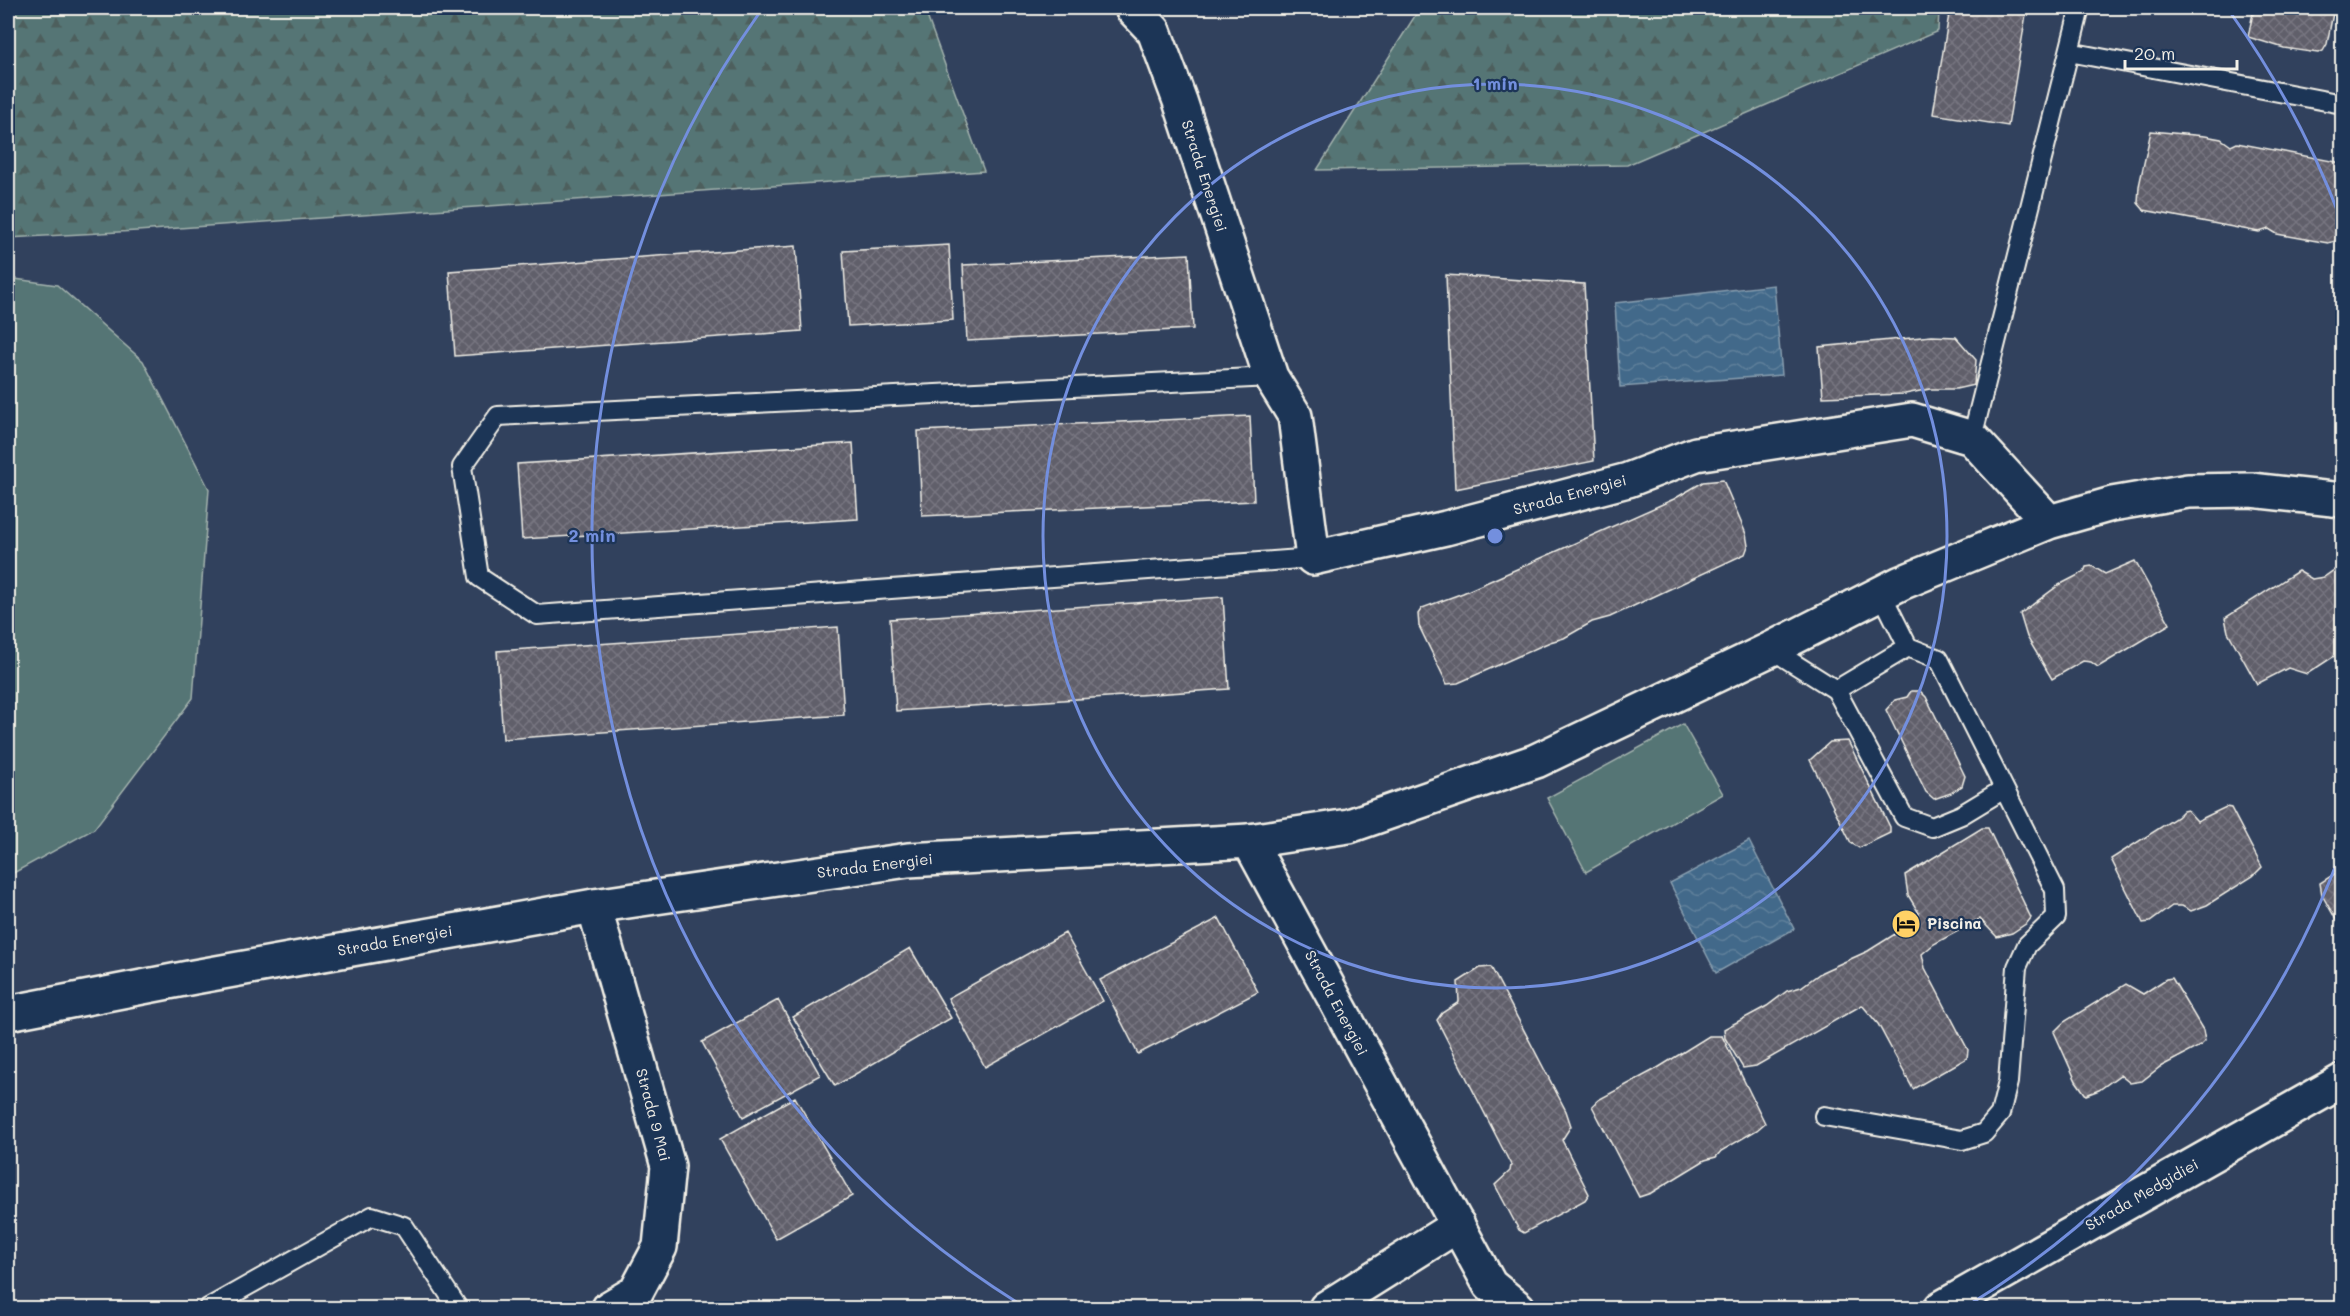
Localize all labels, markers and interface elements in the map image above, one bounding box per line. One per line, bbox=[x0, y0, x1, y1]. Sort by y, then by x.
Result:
scale bar bbox=[2125, 33, 2238, 71]
text: 20 m bbox=[2134, 41, 2175, 65]
text: 1 min bbox=[1472, 71, 1518, 95]
street label: Strada Energiei bbox=[1177, 117, 1232, 234]
street label: Strada Energiei bbox=[1511, 469, 1629, 519]
text: 2 min bbox=[568, 523, 616, 547]
centre of rings bbox=[1485, 526, 1505, 546]
street label: Strada Energiei bbox=[816, 848, 934, 882]
hotel icon: Piscina bbox=[1890, 908, 1922, 940]
place label: Piscina bbox=[1927, 913, 1982, 933]
street label: Strada Energiei bbox=[336, 920, 454, 960]
street label: Strada Energiei bbox=[1301, 946, 1373, 1059]
street label: Strada 9 Mai bbox=[632, 1066, 676, 1163]
street label: Strada Medgidiei bbox=[2081, 1154, 2202, 1235]

